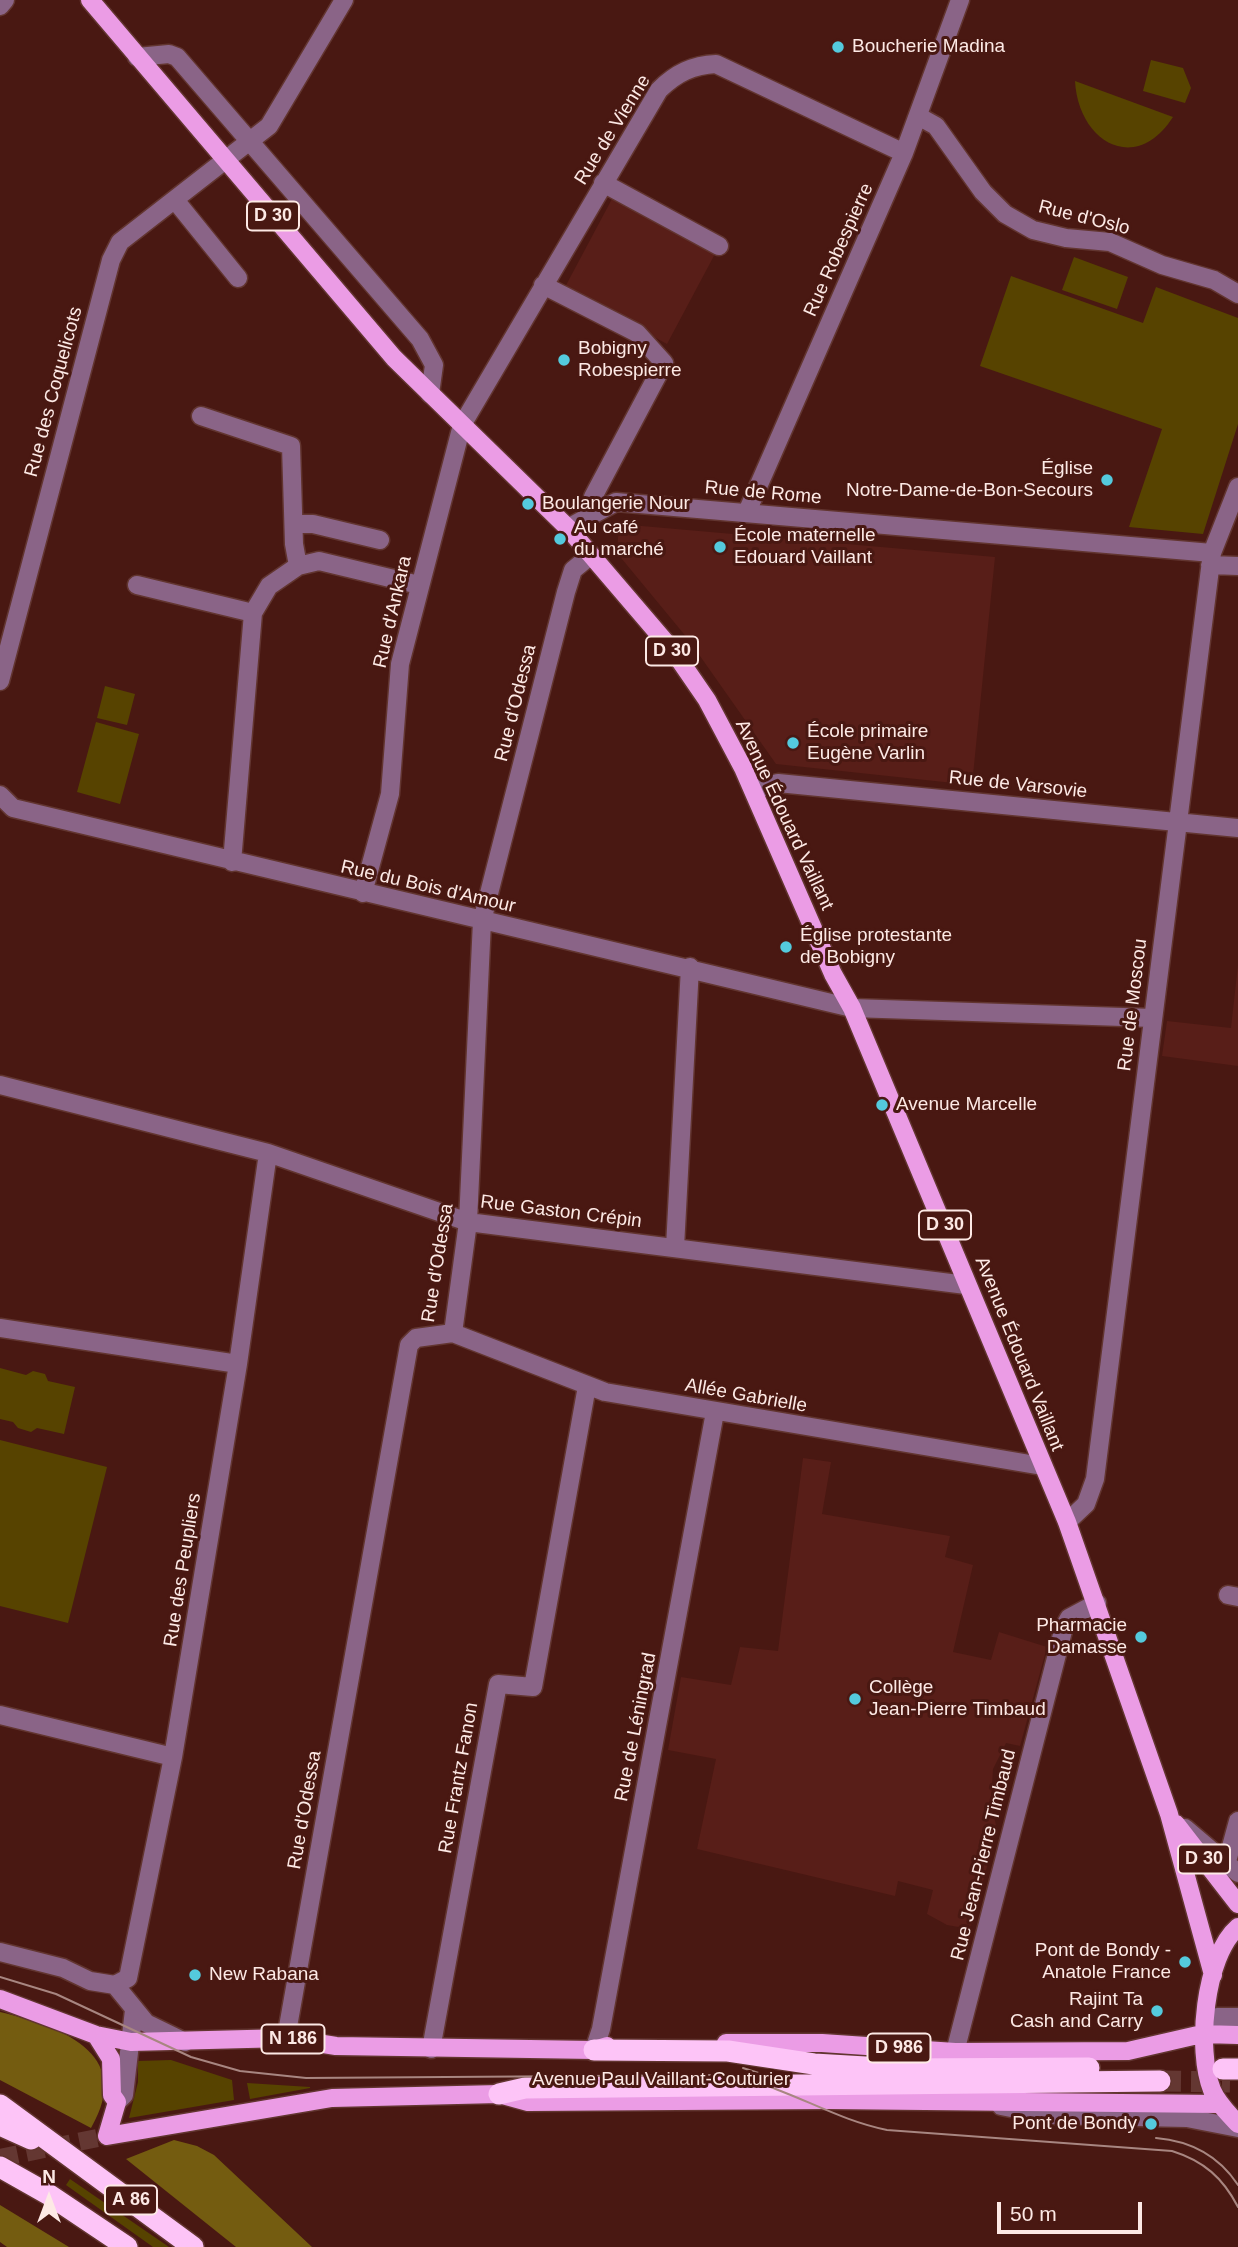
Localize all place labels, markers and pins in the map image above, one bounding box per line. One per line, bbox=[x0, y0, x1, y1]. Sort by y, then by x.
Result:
place label: Boucherie Madina bbox=[852, 36, 1005, 58]
marker: Boucherie Madina bbox=[830, 39, 846, 55]
place label: Bobigny Robespierre bbox=[578, 338, 681, 382]
marker: Bobigny Robespierre bbox=[556, 352, 572, 368]
place label: Église Notre-Dame-de-Bon-Secours bbox=[846, 458, 1093, 502]
marker: Église Notre-Dame-de-Bon-Secours bbox=[1099, 472, 1115, 488]
place label: Boulangerie Nour bbox=[542, 493, 690, 515]
marker: Boulangerie Nour bbox=[520, 496, 536, 512]
place label: Au café du marché bbox=[574, 517, 664, 561]
place label: École maternelle Edouard Vaillant bbox=[734, 525, 876, 569]
marker: Au café du marché bbox=[552, 531, 568, 547]
marker: École maternelle Edouard Vaillant bbox=[712, 539, 728, 555]
place label: École primaire Eugène Varlin bbox=[807, 721, 928, 765]
marker: École primaire Eugène Varlin bbox=[785, 735, 801, 751]
place label: Église protestante de Bobigny bbox=[800, 925, 952, 969]
marker: Église protestante de Bobigny bbox=[778, 939, 794, 955]
place label: Avenue Marcelle bbox=[896, 1094, 1037, 1116]
marker: Avenue Marcelle bbox=[874, 1097, 890, 1113]
place label: Pharmacie Damasse bbox=[1036, 1615, 1127, 1659]
marker: Pharmacie Damasse bbox=[1133, 1629, 1149, 1645]
place label: Collège Jean-Pierre Timbaud bbox=[869, 1677, 1046, 1721]
marker: Collège Jean-Pierre Timbaud bbox=[847, 1691, 863, 1707]
place label: Pont de Bondy - Anatole France bbox=[1035, 1940, 1171, 1984]
marker: Pont de Bondy - Anatole France bbox=[1177, 1954, 1193, 1970]
place label: New Rabana bbox=[209, 1964, 319, 1986]
marker: New Rabana bbox=[187, 1967, 203, 1983]
place label: Rajint Ta Cash and Carry bbox=[1010, 1989, 1143, 2033]
marker: Rajint Ta Cash and Carry bbox=[1149, 2003, 1165, 2019]
place label: Pont de Bondy bbox=[1012, 2113, 1137, 2135]
marker: Pont de Bondy bbox=[1143, 2116, 1159, 2132]

